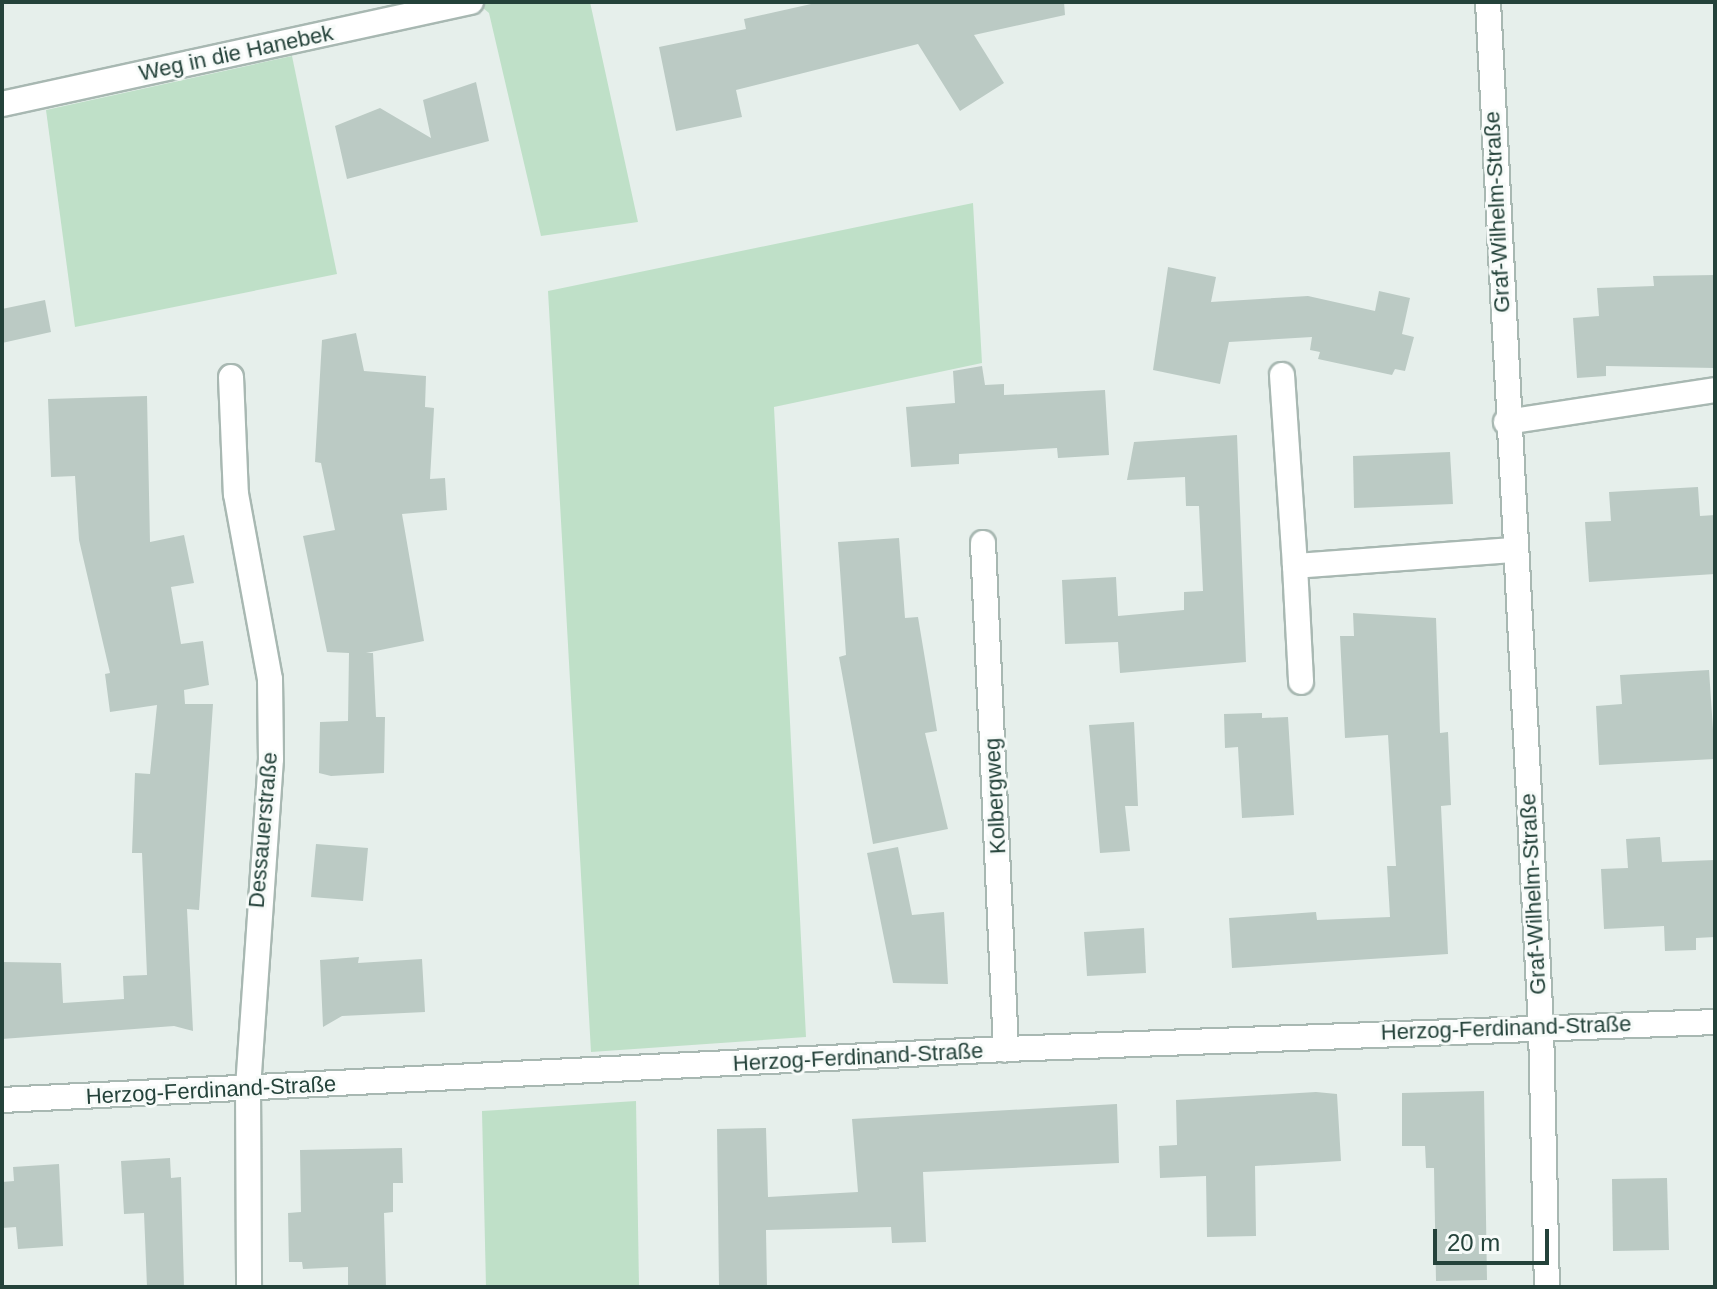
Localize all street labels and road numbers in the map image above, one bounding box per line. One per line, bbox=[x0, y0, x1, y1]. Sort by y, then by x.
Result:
street label: Weg in die Hanebek bbox=[137, 20, 335, 86]
street label: Graf-Wilhelm-Straße bbox=[1479, 111, 1515, 313]
street label: Kolbergweg bbox=[979, 737, 1011, 855]
street label: Dessauerstraße bbox=[243, 751, 283, 909]
street label: Graf-Wilhelm-Straße bbox=[1515, 793, 1551, 995]
street label: Herzog-Ferdinand-Straße bbox=[1380, 1010, 1632, 1046]
street label: Herzog-Ferdinand-Straße bbox=[732, 1037, 984, 1077]
street label: Herzog-Ferdinand-Straße bbox=[85, 1070, 337, 1110]

